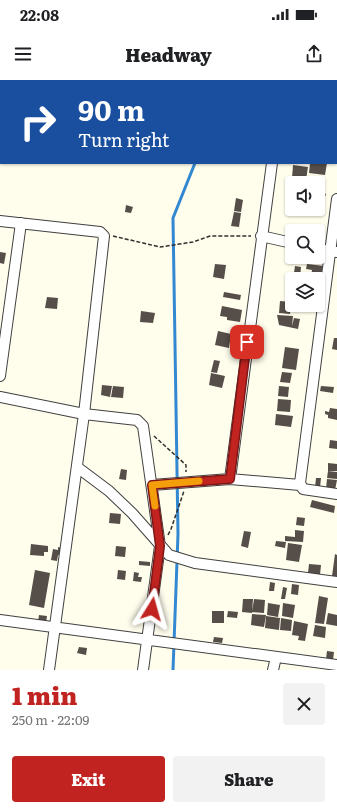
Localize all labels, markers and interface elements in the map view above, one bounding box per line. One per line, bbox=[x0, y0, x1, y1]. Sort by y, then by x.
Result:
text: 22:08 bbox=[20, 3, 59, 26]
text: Headway bbox=[125, 41, 212, 68]
icon: menu bbox=[12, 43, 34, 65]
icon: share bbox=[303, 43, 325, 65]
text: 90 m bbox=[78, 88, 145, 130]
icon: right bbox=[12, 96, 64, 148]
text: Turn right bbox=[78, 126, 169, 153]
map controls bbox=[285, 176, 325, 312]
button: sound bbox=[285, 176, 325, 216]
button: search bbox=[285, 224, 325, 264]
button: layers bbox=[285, 272, 325, 312]
pin bbox=[230, 325, 264, 359]
icon: arrive bbox=[236, 331, 258, 353]
position arrow bbox=[131, 588, 173, 630]
text: 1 min bbox=[12, 677, 77, 712]
button: close bbox=[283, 683, 325, 725]
text: 250 m · 22:09 bbox=[12, 710, 89, 729]
button: Exit bbox=[12, 756, 165, 802]
button: Share bbox=[173, 756, 325, 802]

